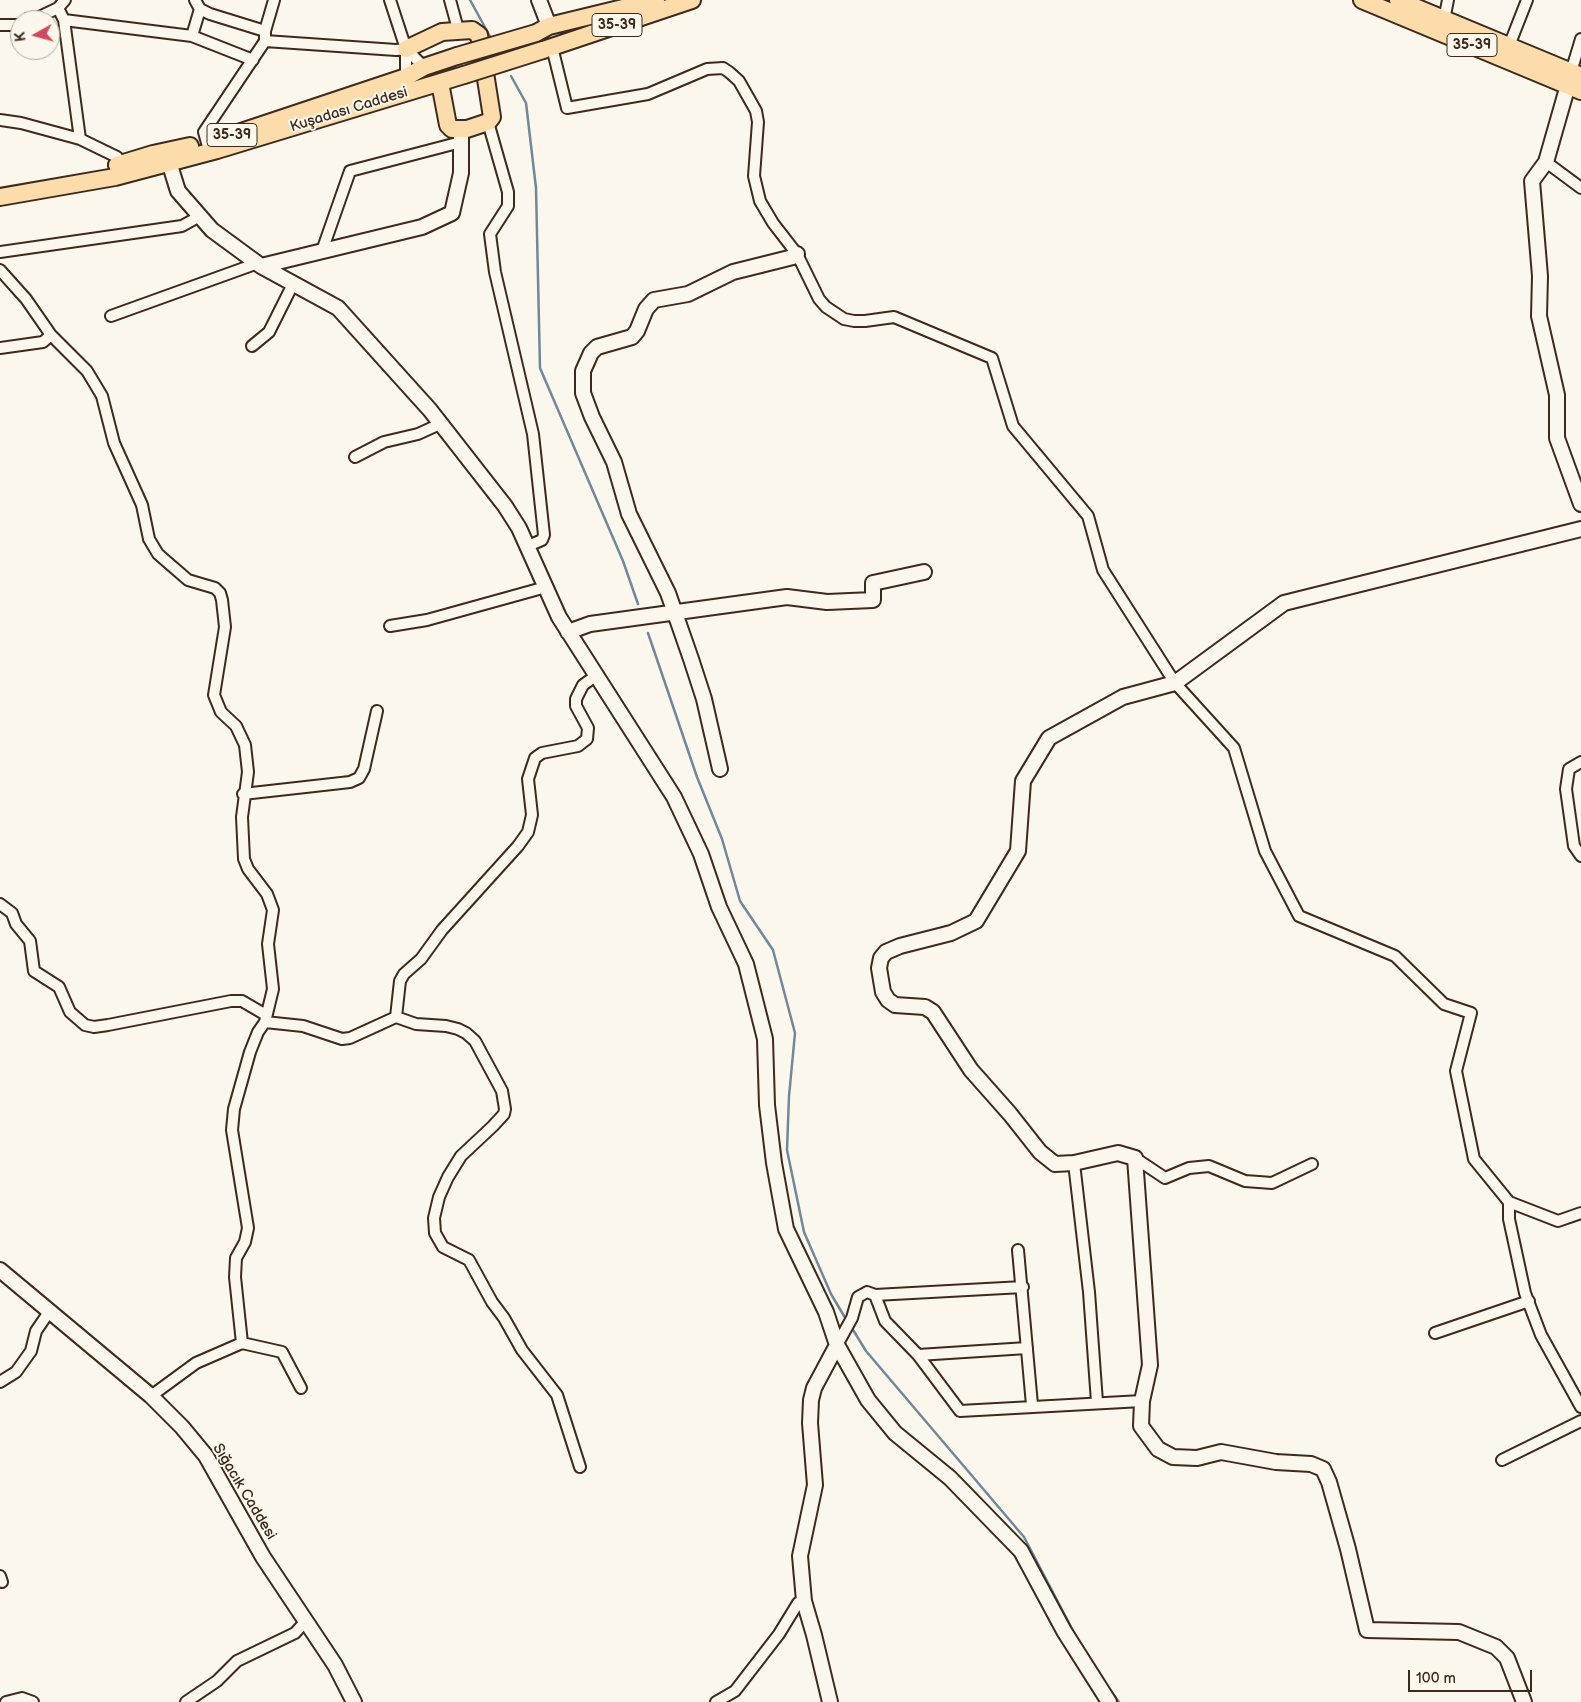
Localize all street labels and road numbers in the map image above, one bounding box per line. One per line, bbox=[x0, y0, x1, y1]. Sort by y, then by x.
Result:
road number: 35-39 bbox=[592, 14, 642, 36]
road number: 35-39 bbox=[1447, 34, 1497, 56]
street label: Kuşadası Caddesi bbox=[288, 84, 410, 136]
road number: 35-39 bbox=[207, 124, 257, 146]
street label: Sığacık Caddesi bbox=[208, 1441, 280, 1543]

